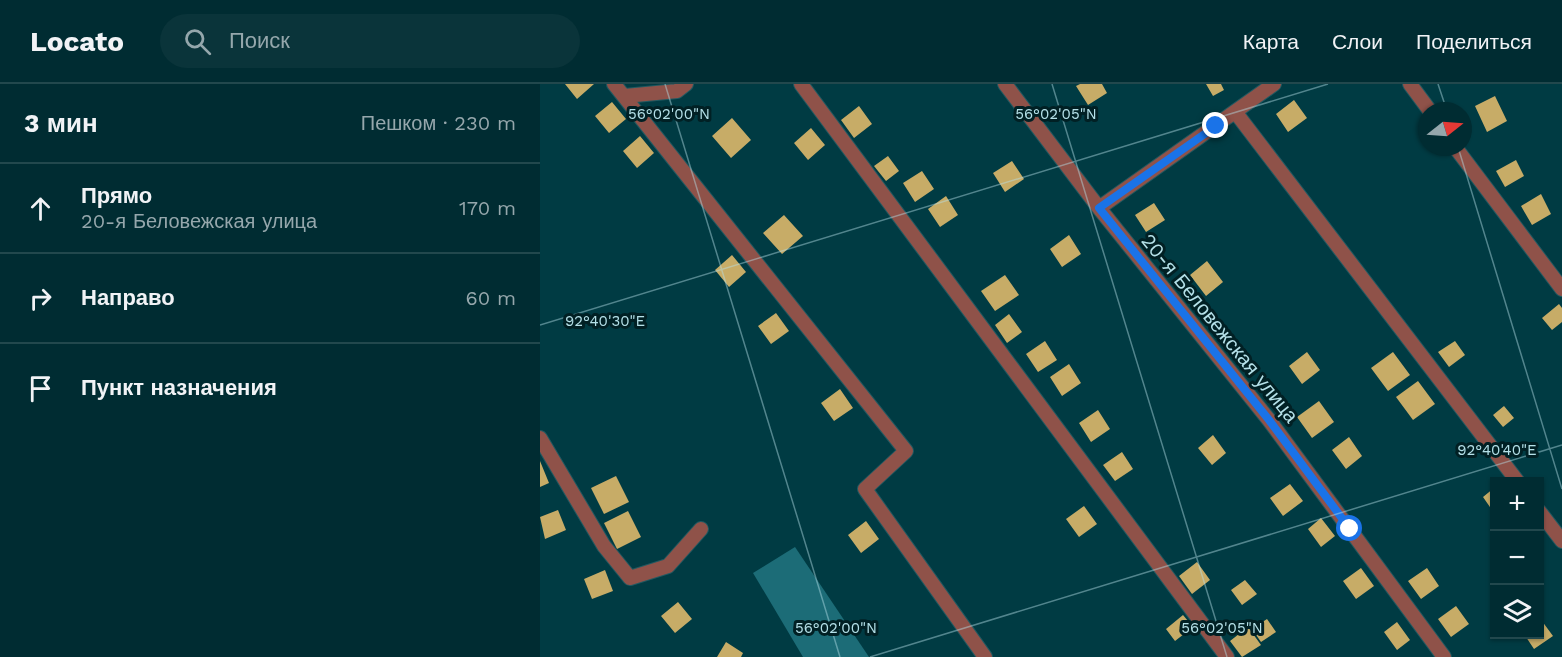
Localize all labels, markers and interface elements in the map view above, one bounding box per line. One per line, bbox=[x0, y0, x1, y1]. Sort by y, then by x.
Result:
search box bbox=[160, 14, 580, 68]
text: Locato bbox=[30, 25, 124, 58]
icon: search bbox=[181, 25, 214, 58]
text: Поиск bbox=[229, 28, 290, 53]
text: Карта bbox=[1243, 29, 1299, 54]
text: Слои bbox=[1332, 29, 1383, 54]
text: Поделиться bbox=[1416, 29, 1532, 54]
north arrow bbox=[1418, 102, 1472, 156]
text: 56°02'00"N bbox=[628, 105, 710, 123]
text: 56°02'05"N bbox=[1015, 105, 1097, 123]
text: 3 мин bbox=[24, 108, 98, 138]
text: Пешком · 230 m bbox=[361, 111, 516, 135]
route end bbox=[1202, 112, 1228, 138]
text: Прямо bbox=[81, 183, 152, 208]
icon: ahead bbox=[24, 192, 57, 225]
text: 170 m bbox=[459, 196, 516, 220]
text: 20-я Беловежская улица bbox=[81, 209, 317, 233]
street label: 20-я Беловежская улица bbox=[1136, 229, 1304, 428]
icon: right bbox=[24, 282, 57, 315]
text: Направо bbox=[81, 285, 175, 310]
text: 60 m bbox=[466, 286, 516, 310]
text: 92°40'30"E bbox=[565, 312, 645, 330]
icon: arrive bbox=[24, 372, 57, 405]
text: Пункт назначения bbox=[81, 375, 277, 400]
text: 92°40'40"E bbox=[1457, 441, 1537, 459]
map controls bbox=[1490, 477, 1544, 639]
button: + bbox=[1490, 477, 1544, 531]
route start bbox=[1336, 515, 1362, 541]
button: − bbox=[1490, 531, 1544, 585]
button: layers bbox=[1490, 585, 1544, 639]
text: 56°02'00"N bbox=[795, 619, 877, 637]
text: 56°02'05"N bbox=[1181, 619, 1263, 637]

